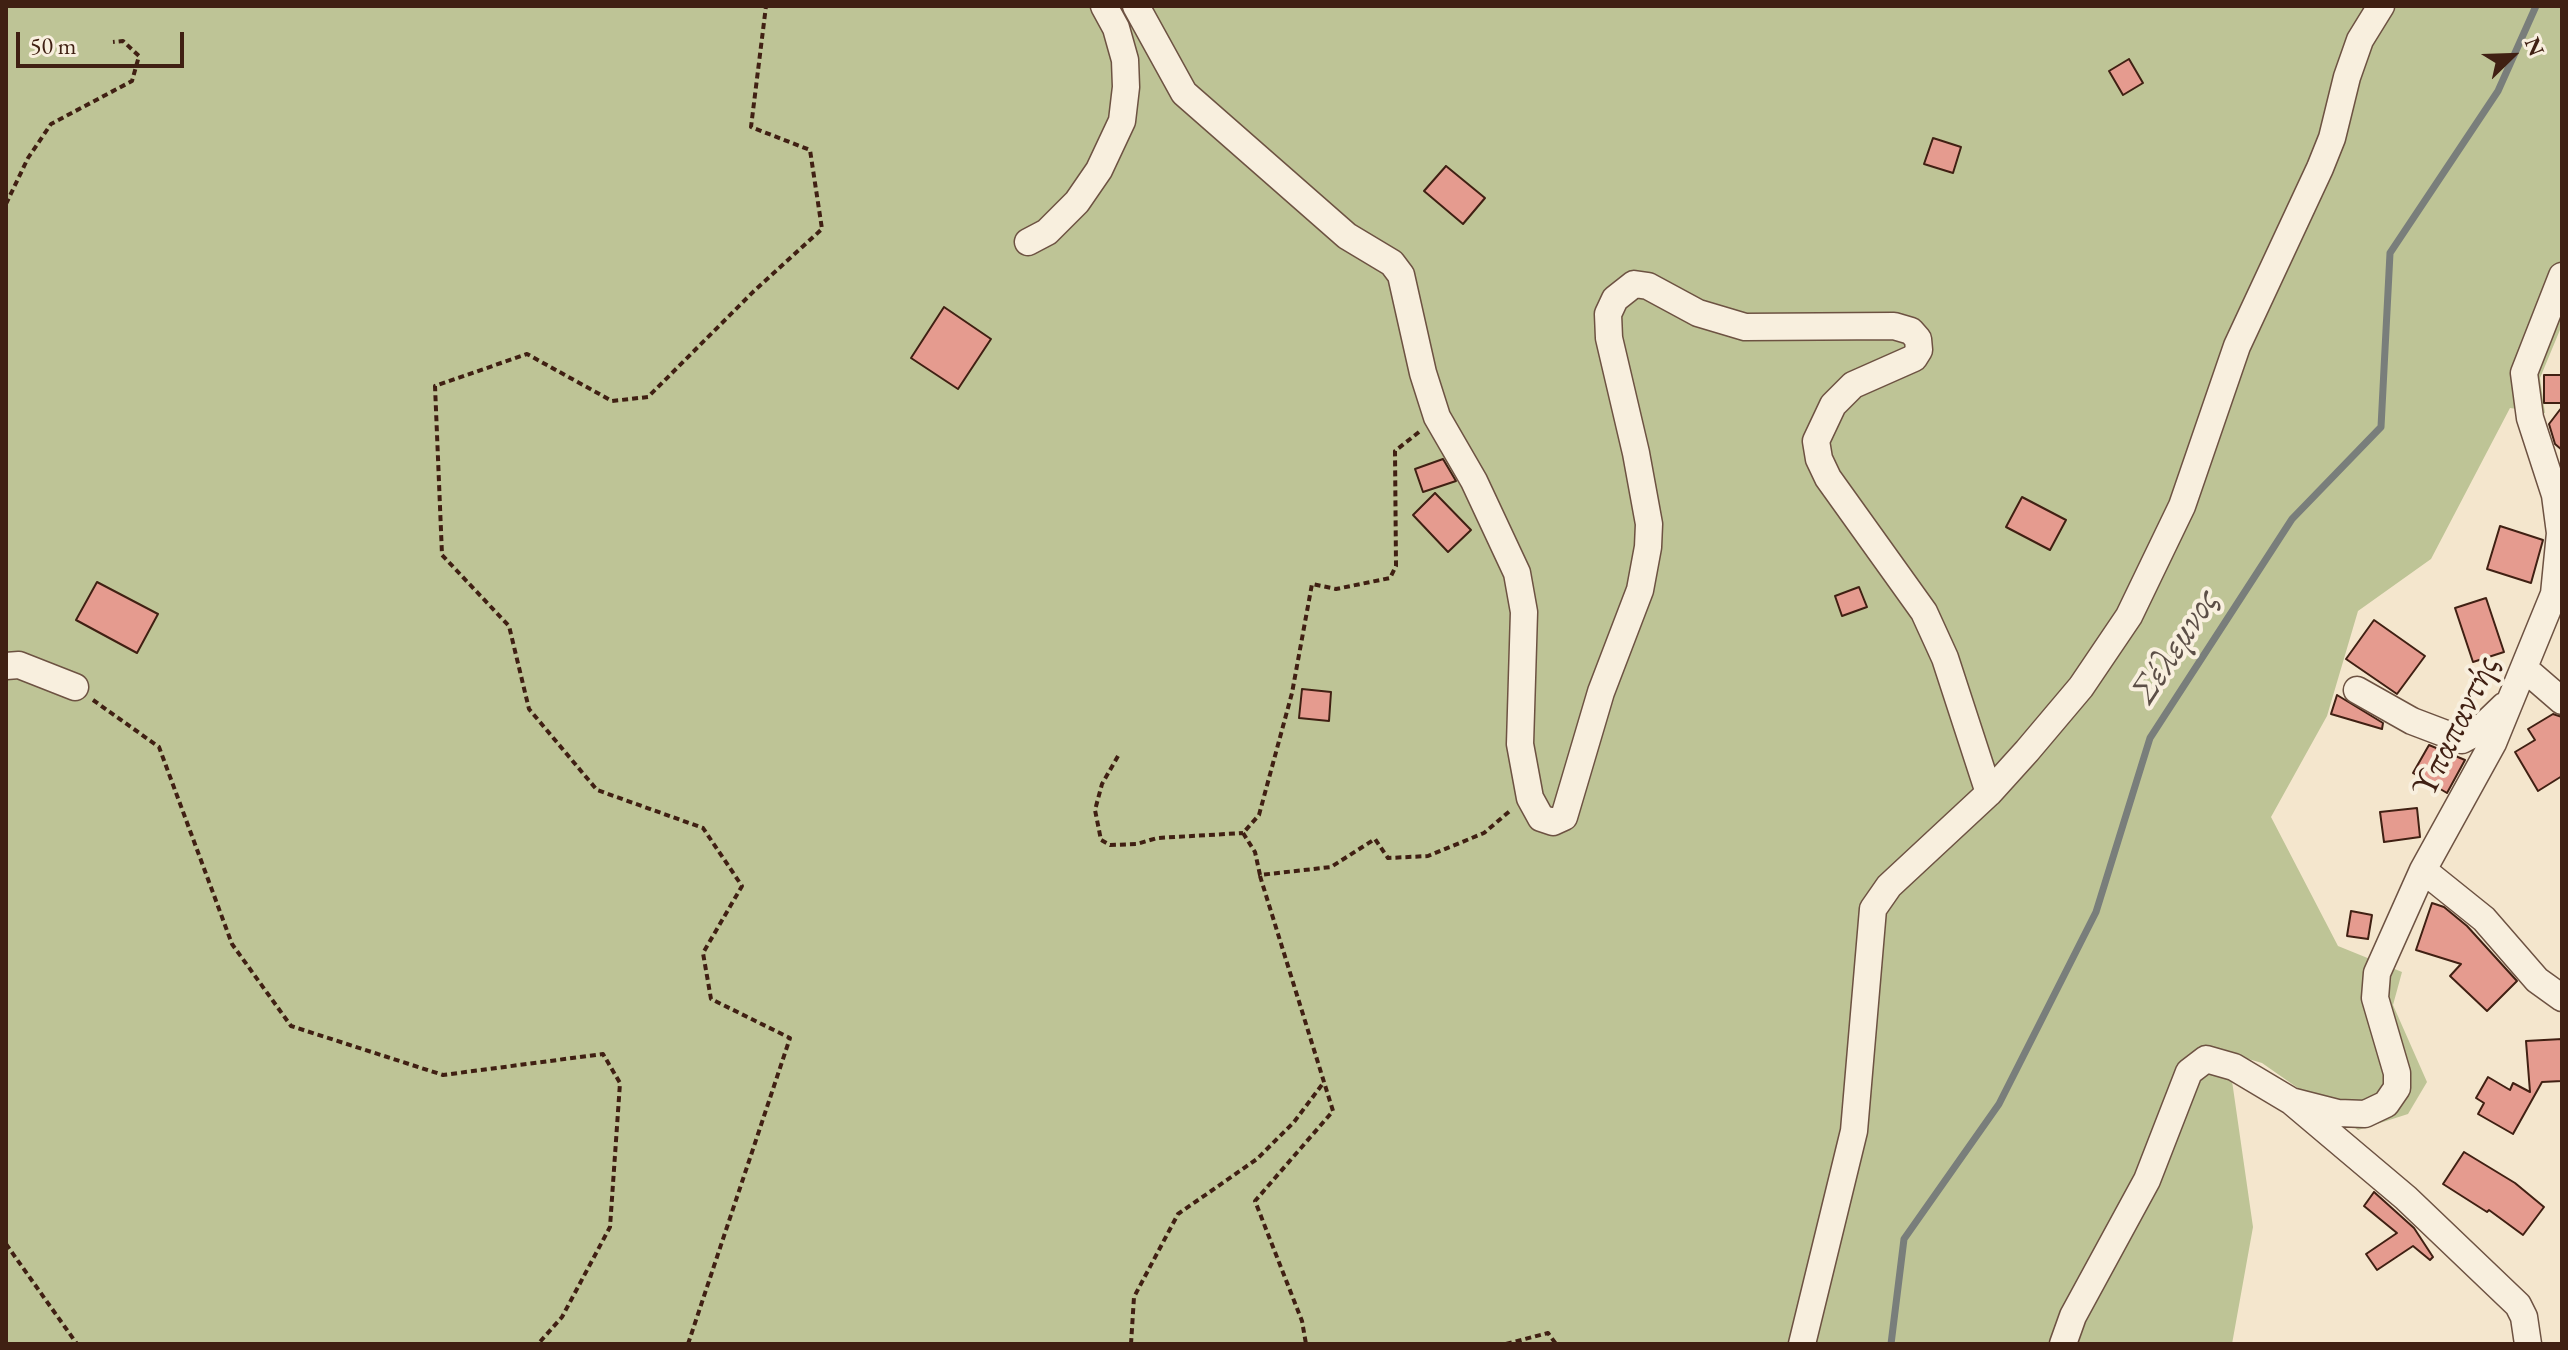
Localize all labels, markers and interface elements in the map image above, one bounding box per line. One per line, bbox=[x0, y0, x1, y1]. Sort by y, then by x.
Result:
scale bar bbox=[20, 16, 188, 66]
north arrow bbox=[2472, 16, 2552, 96]
text: 50 m bbox=[30, 30, 77, 61]
text: N bbox=[2518, 33, 2551, 60]
water label: Σέλεμνος bbox=[2122, 580, 2230, 712]
street label: Υπαπαντής bbox=[2403, 649, 2509, 805]

